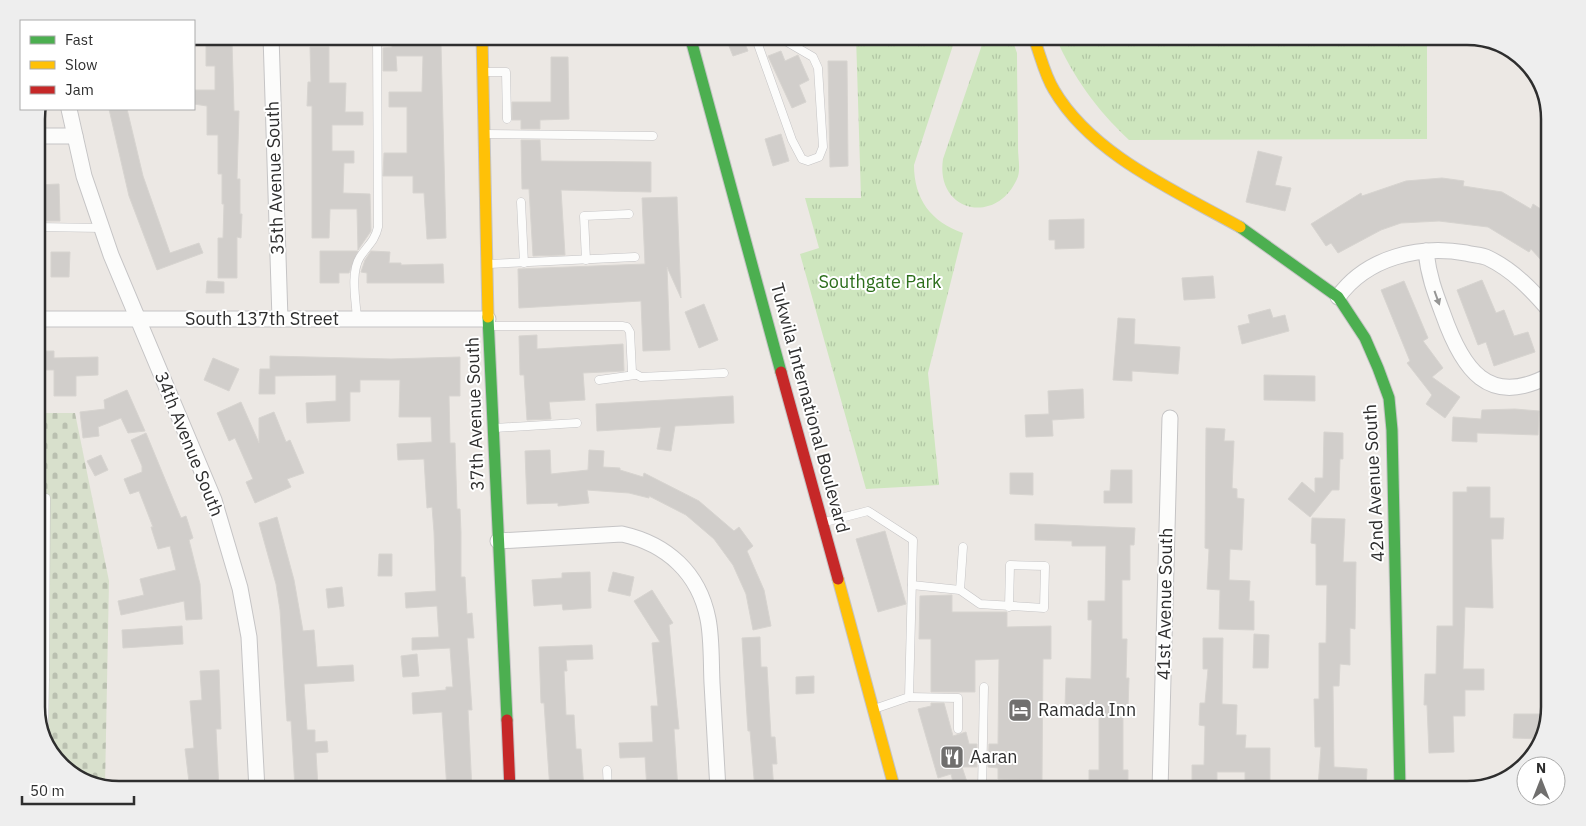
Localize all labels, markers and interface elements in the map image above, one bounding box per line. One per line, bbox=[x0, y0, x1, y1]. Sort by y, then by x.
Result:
legend bbox=[20, 20, 195, 110]
text: Fast bbox=[65, 30, 93, 49]
text: Slow bbox=[65, 55, 98, 74]
text: Jam bbox=[65, 80, 94, 99]
street label: 35th Avenue South bbox=[260, 101, 289, 255]
park label: Southgate Park bbox=[818, 270, 942, 293]
street label: Tukwila International Boulevard bbox=[766, 280, 855, 535]
one-way arrow bbox=[1434, 291, 1441, 306]
street label: South 137th Street bbox=[185, 307, 339, 330]
street label: 37th Avenue South bbox=[460, 337, 489, 491]
street label: 34th Avenue South bbox=[150, 368, 229, 520]
street label: 42nd Avenue South bbox=[1358, 403, 1389, 563]
street label: 41st Avenue South bbox=[1152, 528, 1177, 680]
hotel icon: Ramada Inn bbox=[1007, 697, 1033, 723]
place label: Ramada Inn bbox=[1038, 698, 1136, 721]
restaurant icon: Aaran bbox=[939, 744, 965, 770]
place label: Aaran bbox=[970, 745, 1018, 768]
north arrow bbox=[1516, 756, 1566, 806]
text: N bbox=[1536, 759, 1546, 777]
scale bar bbox=[22, 774, 135, 806]
text: 50 m bbox=[30, 781, 65, 800]

